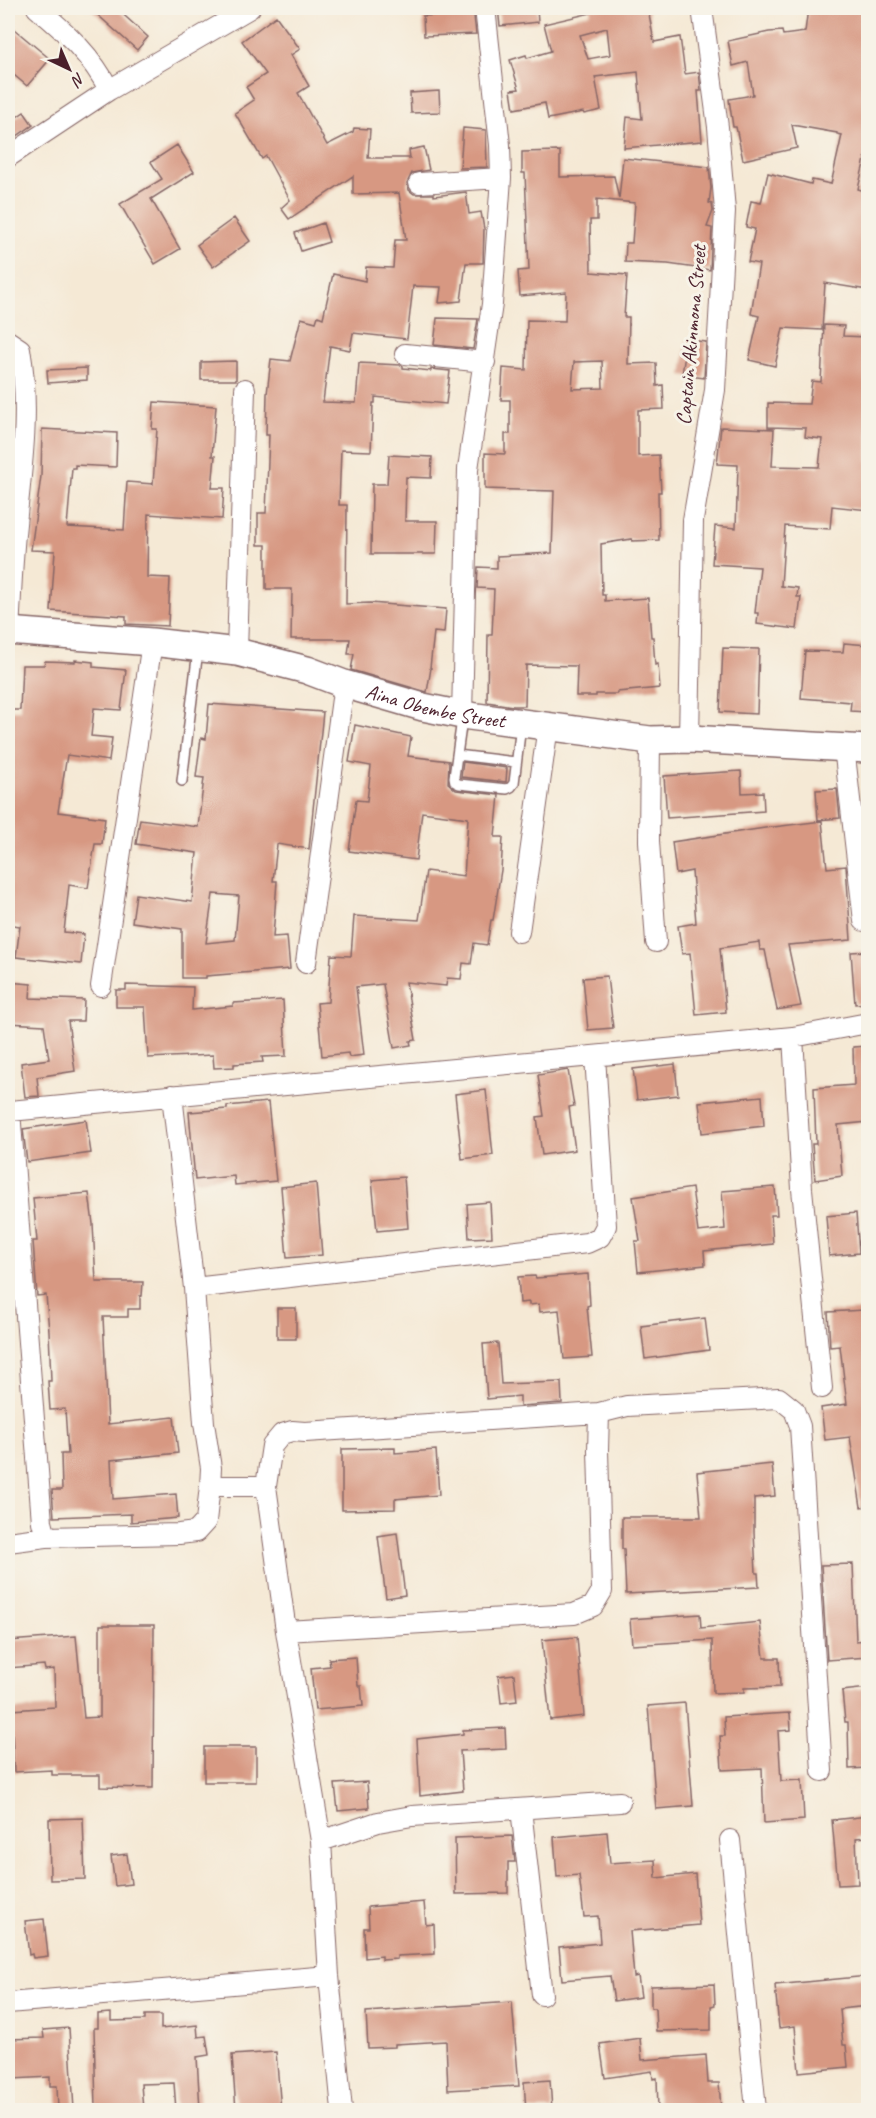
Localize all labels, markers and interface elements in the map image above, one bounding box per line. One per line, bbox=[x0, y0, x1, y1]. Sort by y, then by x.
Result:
north arrow bbox=[39, 39, 99, 99]
text: N bbox=[66, 68, 89, 92]
street label: Captain Akinmona Street bbox=[670, 242, 712, 426]
street label: Aina Obembe Street bbox=[363, 678, 508, 734]

